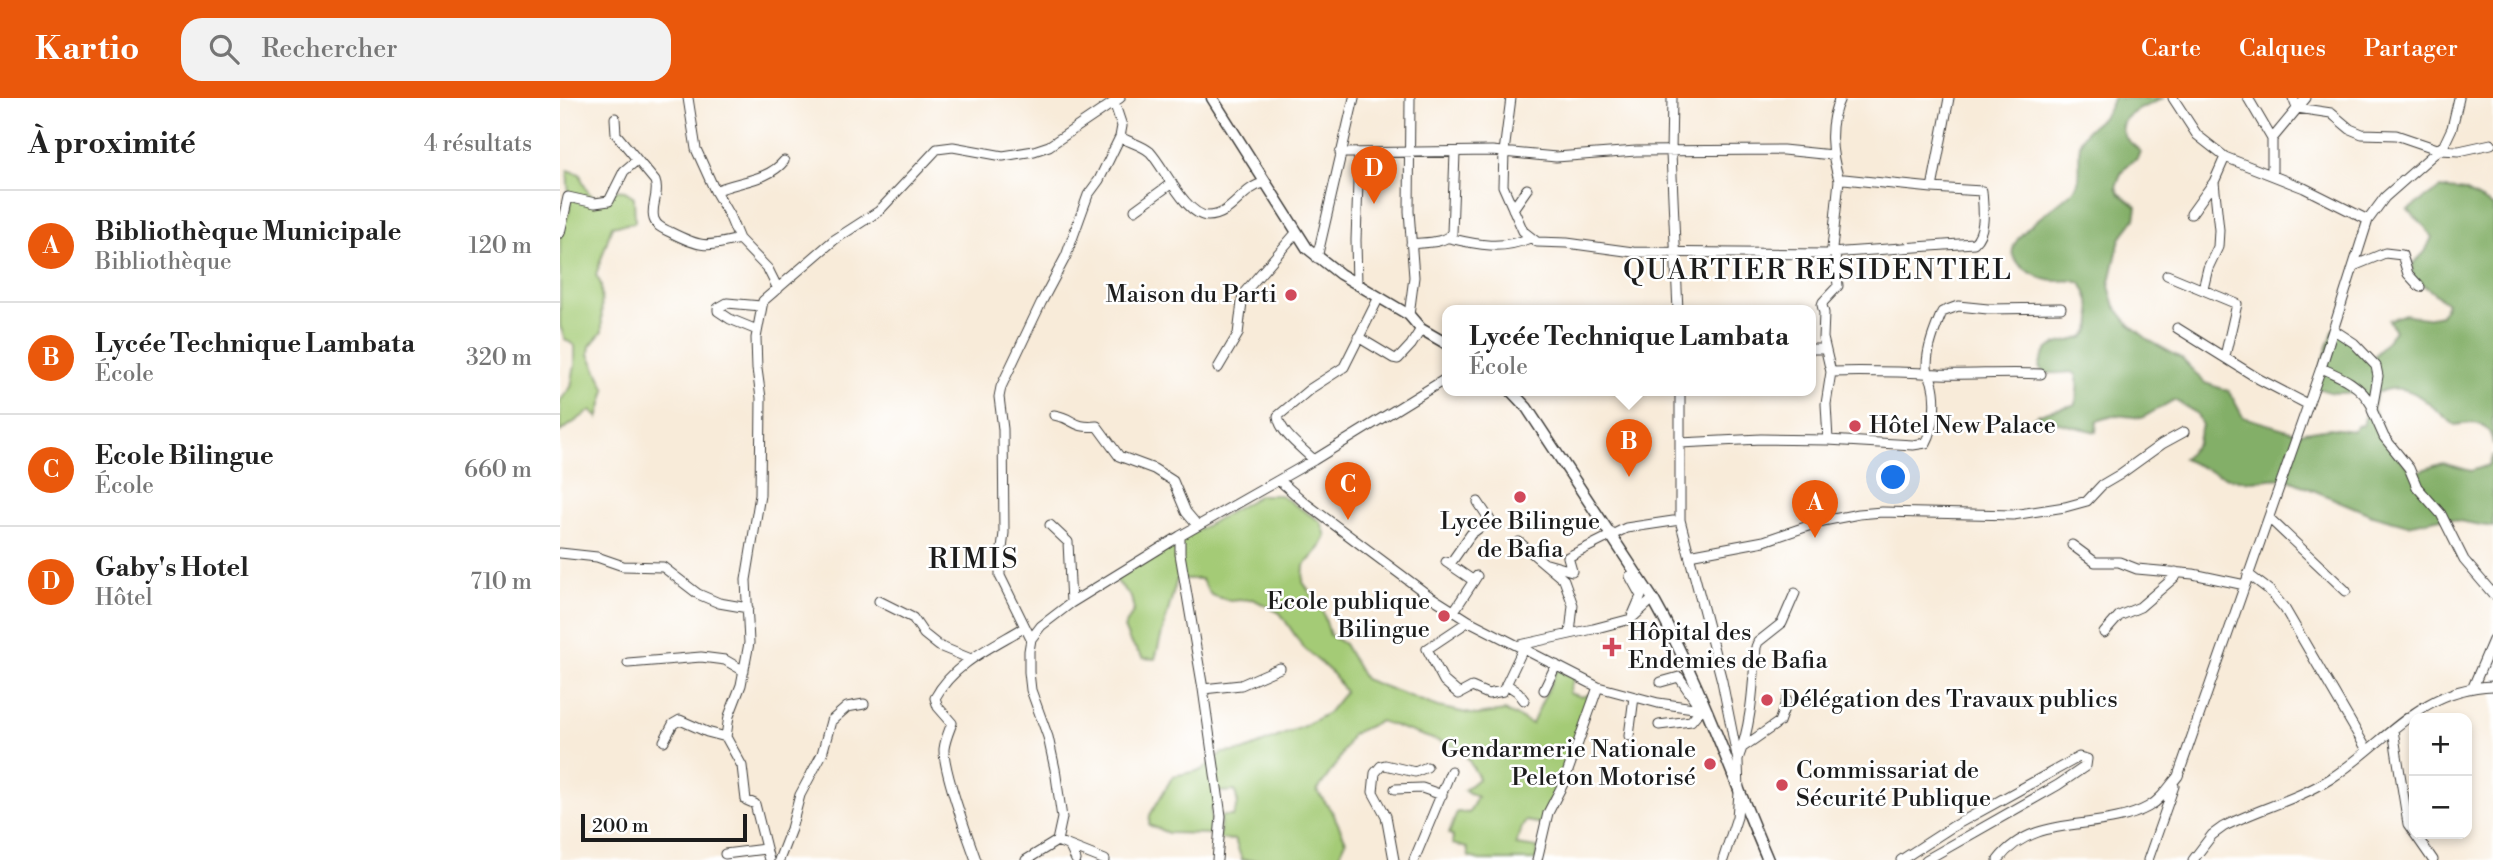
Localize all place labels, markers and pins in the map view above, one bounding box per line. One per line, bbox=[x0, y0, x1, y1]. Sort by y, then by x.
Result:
pin: D bbox=[1351, 146, 1397, 204]
place label: Maison du Parti bbox=[1105, 280, 1277, 310]
marker: Maison du Parti bbox=[1283, 287, 1299, 303]
place label: Hôtel New Palace bbox=[1869, 411, 2056, 441]
marker: Hôtel New Palace bbox=[1847, 418, 1863, 434]
pin: B bbox=[1606, 419, 1652, 477]
pin: C bbox=[1325, 462, 1371, 520]
pin: A bbox=[1792, 480, 1838, 538]
marker: Lycée Bilingue de Bafia bbox=[1512, 489, 1528, 505]
place label: Lycée Bilingue de Bafia bbox=[1440, 507, 1600, 565]
place label: Ecole publique Bilingue bbox=[1267, 587, 1430, 645]
marker: Ecole publique Bilingue bbox=[1436, 608, 1452, 624]
place label: Hôpital des Endemies de Bafia bbox=[1628, 618, 1829, 676]
marker: Hôpital des Endemies de Bafia bbox=[1602, 637, 1622, 657]
place label: Délégation des Travaux publics bbox=[1781, 685, 2118, 715]
marker: Délégation des Travaux publics bbox=[1759, 692, 1775, 708]
place label: Gendarmerie Nationale Peleton Motorisé bbox=[1441, 735, 1696, 793]
marker: Gendarmerie Nationale Peleton Motorisé bbox=[1702, 756, 1718, 772]
place label: Commissariat de Sécurité Publique bbox=[1796, 756, 1991, 814]
marker: Commissariat de Sécurité Publique bbox=[1774, 777, 1790, 793]

